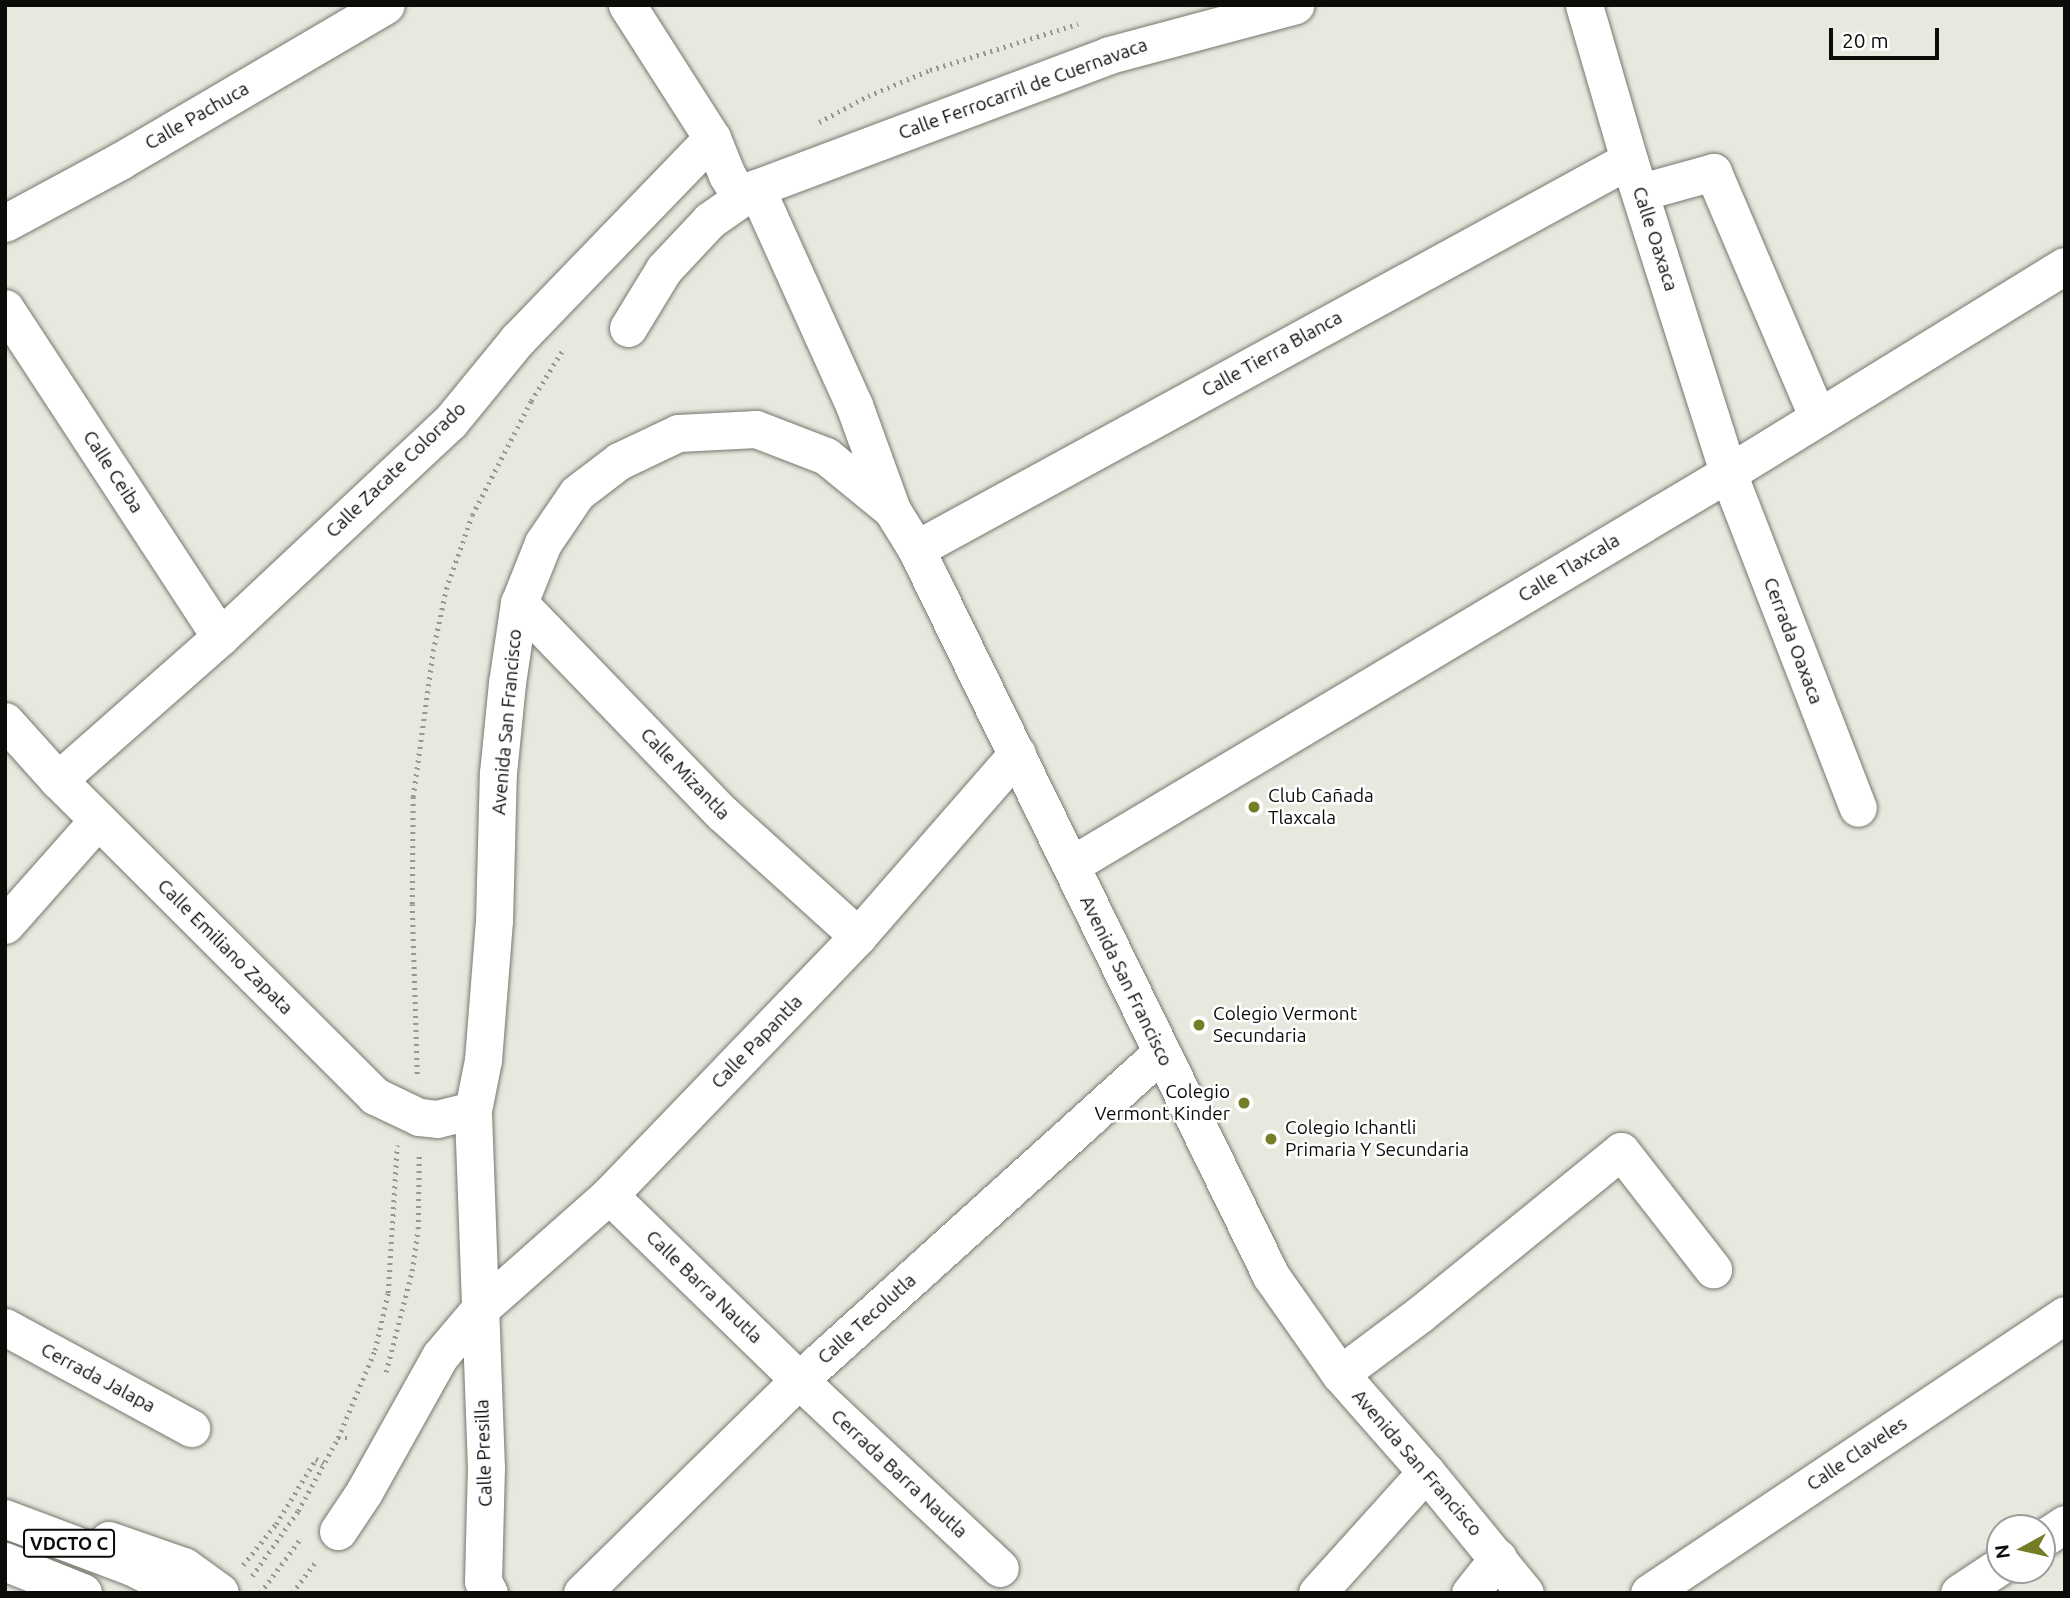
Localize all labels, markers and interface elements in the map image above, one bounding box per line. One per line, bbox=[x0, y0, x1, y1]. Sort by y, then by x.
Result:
scale bar bbox=[1832, 14, 1942, 58]
text: 20 m bbox=[1842, 28, 1889, 52]
street label: Calle Ferrocarril de Cuernavaca bbox=[895, 33, 1151, 145]
street label: Calle Pachuca bbox=[141, 77, 253, 155]
street label: Calle Oaxaca bbox=[1627, 184, 1683, 294]
street label: Calle Tierra Blanca bbox=[1198, 306, 1346, 402]
street label: Calle Zacate Colorado bbox=[321, 397, 471, 543]
street label: Calle Ceiba bbox=[78, 426, 148, 518]
street label: Calle Tlaxcala bbox=[1514, 529, 1624, 607]
street label: Cerrada Oaxaca bbox=[1758, 574, 1828, 708]
street label: Avenida San Francisco bbox=[488, 628, 526, 816]
street label: Calle Mizantla bbox=[635, 723, 735, 825]
place label: Club Cañada Tlaxcala bbox=[1268, 785, 1374, 829]
marker: Club Cañada Tlaxcala bbox=[1246, 799, 1262, 815]
street label: Calle Emiliano Zapata bbox=[153, 875, 297, 1019]
street label: Avenida San Francisco bbox=[1075, 892, 1177, 1070]
street label: Calle Papantla bbox=[707, 991, 807, 1093]
place label: Colegio Vermont Secundaria bbox=[1213, 1003, 1357, 1047]
marker: Colegio Vermont Secundaria bbox=[1191, 1017, 1207, 1033]
place label: Colegio Vermont Kinder bbox=[1095, 1081, 1230, 1125]
marker: Colegio Vermont Kinder bbox=[1236, 1095, 1252, 1111]
place label: Colegio Ichantli Primaria Y Secundaria bbox=[1285, 1117, 1469, 1161]
marker: Colegio Ichantli Primaria Y Secundaria bbox=[1263, 1131, 1279, 1147]
street label: Calle Barra Nautla bbox=[641, 1226, 767, 1348]
street label: Calle Tecolutla bbox=[813, 1269, 921, 1369]
street label: Cerrada Jalapa bbox=[37, 1338, 159, 1418]
street label: Avenida San Francisco bbox=[1347, 1385, 1487, 1541]
street label: Calle Presilla bbox=[471, 1399, 497, 1507]
street label: Cerrada Barra Nautla bbox=[826, 1405, 972, 1543]
street label: Calle Claveles bbox=[1803, 1412, 1911, 1496]
north arrow bbox=[1986, 1514, 2056, 1584]
road number: VDCTO C bbox=[22, 1528, 116, 1558]
text: N bbox=[1990, 1543, 2014, 1560]

